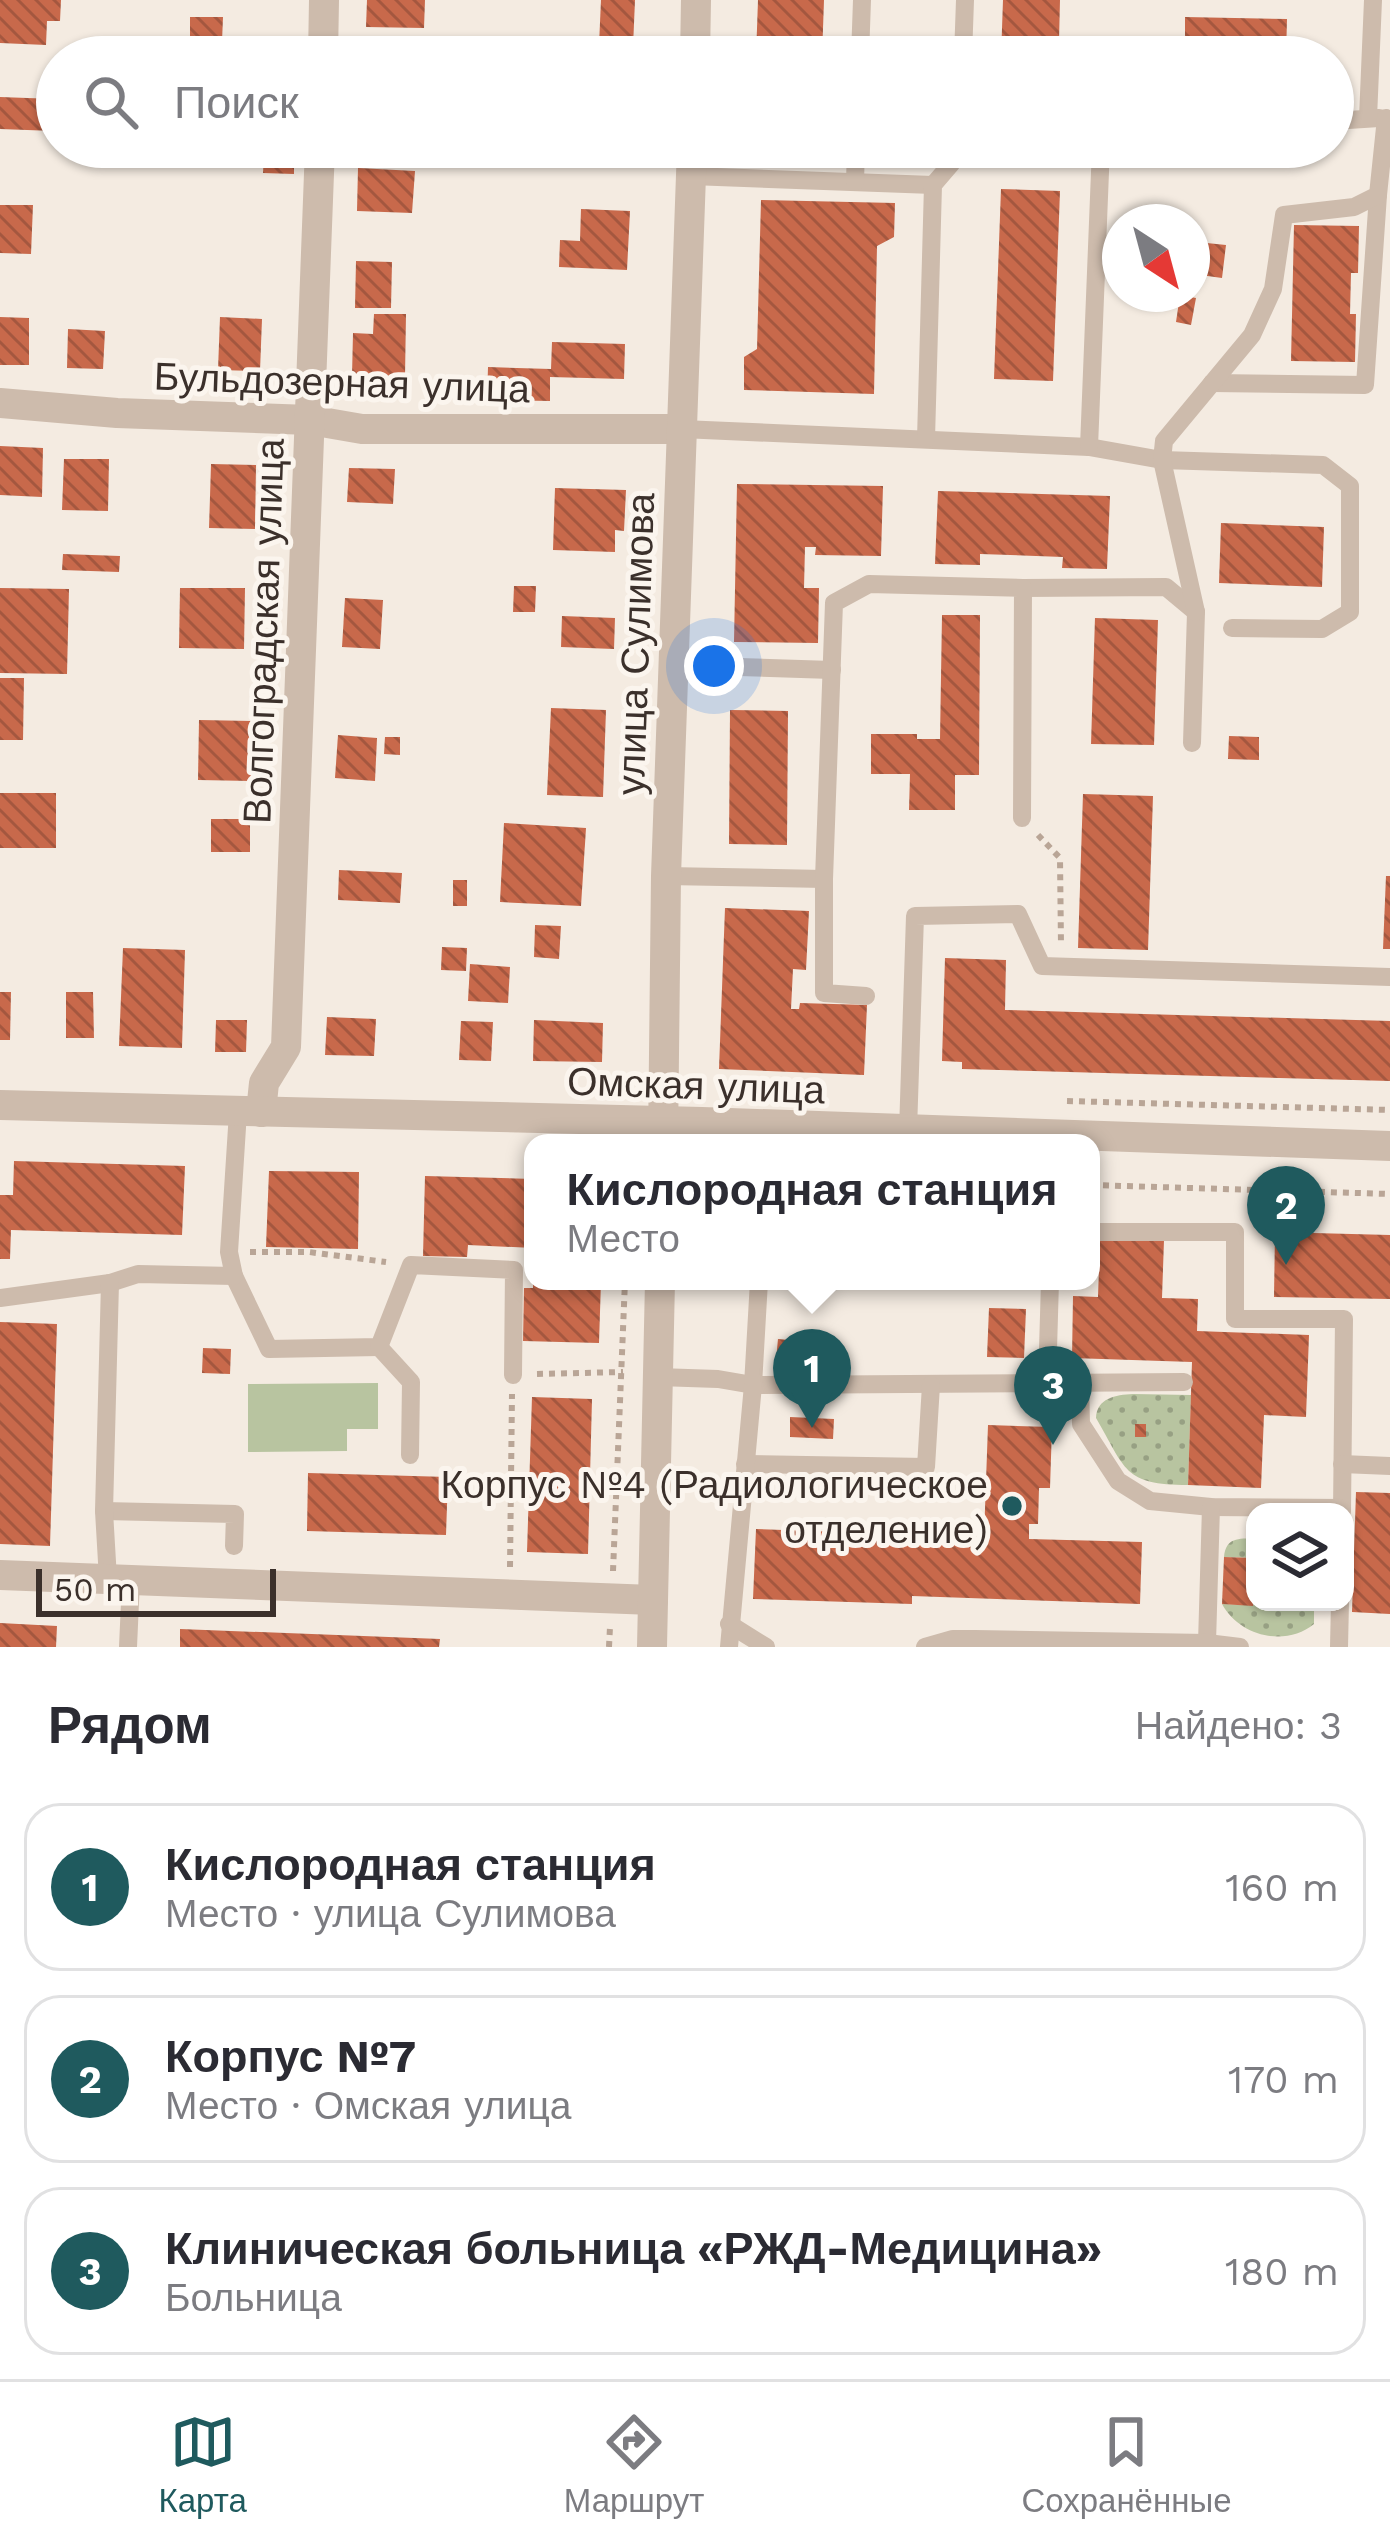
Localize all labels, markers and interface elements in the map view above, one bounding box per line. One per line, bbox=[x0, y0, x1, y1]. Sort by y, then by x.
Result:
search box bbox=[36, 36, 1354, 168]
icon: search bbox=[78, 69, 144, 135]
text: Поиск bbox=[174, 76, 299, 129]
north arrow bbox=[1102, 204, 1210, 312]
street label: Бульдозерная улица bbox=[153, 353, 531, 412]
street label: Волгоградская улица bbox=[234, 437, 293, 825]
street label: улица Сулимова bbox=[608, 492, 663, 796]
your location bbox=[684, 636, 744, 696]
street label: Омская улица bbox=[566, 1059, 826, 1112]
popup bbox=[524, 1134, 1100, 1290]
text: Кислородная станция bbox=[567, 1163, 1057, 1216]
pin: 2 bbox=[1247, 1166, 1325, 1265]
text: Место bbox=[567, 1216, 680, 1261]
pin: 1 bbox=[773, 1329, 851, 1428]
pin: 3 bbox=[1014, 1346, 1092, 1445]
place label: Корпус №4 (Радиологическое отделение) bbox=[440, 1462, 988, 1552]
marker: Корпус №4 (Радиологическое отделение) bbox=[999, 1493, 1025, 1519]
map controls bbox=[1246, 1503, 1354, 1611]
button: layers bbox=[1246, 1503, 1354, 1611]
scale bar bbox=[36, 1563, 276, 1616]
text: 50 m bbox=[54, 1570, 136, 1609]
text: Рядом bbox=[48, 1696, 212, 1755]
text: Найдено: 3 bbox=[1135, 1703, 1342, 1748]
text: Кислородная станция bbox=[165, 1838, 656, 1891]
text: 1 bbox=[82, 1865, 98, 1910]
text: 160 m bbox=[1225, 1865, 1339, 1910]
text: Место · улица Сулимова bbox=[165, 1891, 616, 1936]
text: Корпус №7 bbox=[165, 2030, 416, 2083]
text: 2 bbox=[78, 2057, 102, 2102]
text: 170 m bbox=[1228, 2057, 1339, 2102]
text: Место · Омская улица bbox=[165, 2083, 572, 2128]
text: Клиническая больница «РЖД-Медицина» bbox=[165, 2222, 1102, 2275]
text: 3 bbox=[78, 2249, 102, 2294]
text: 180 m bbox=[1225, 2249, 1339, 2294]
text: Больница bbox=[165, 2275, 342, 2320]
tab: Карта bbox=[158, 2409, 247, 2520]
tab: Маршрут bbox=[564, 2409, 704, 2520]
tab: Сохранённые bbox=[1021, 2409, 1232, 2520]

